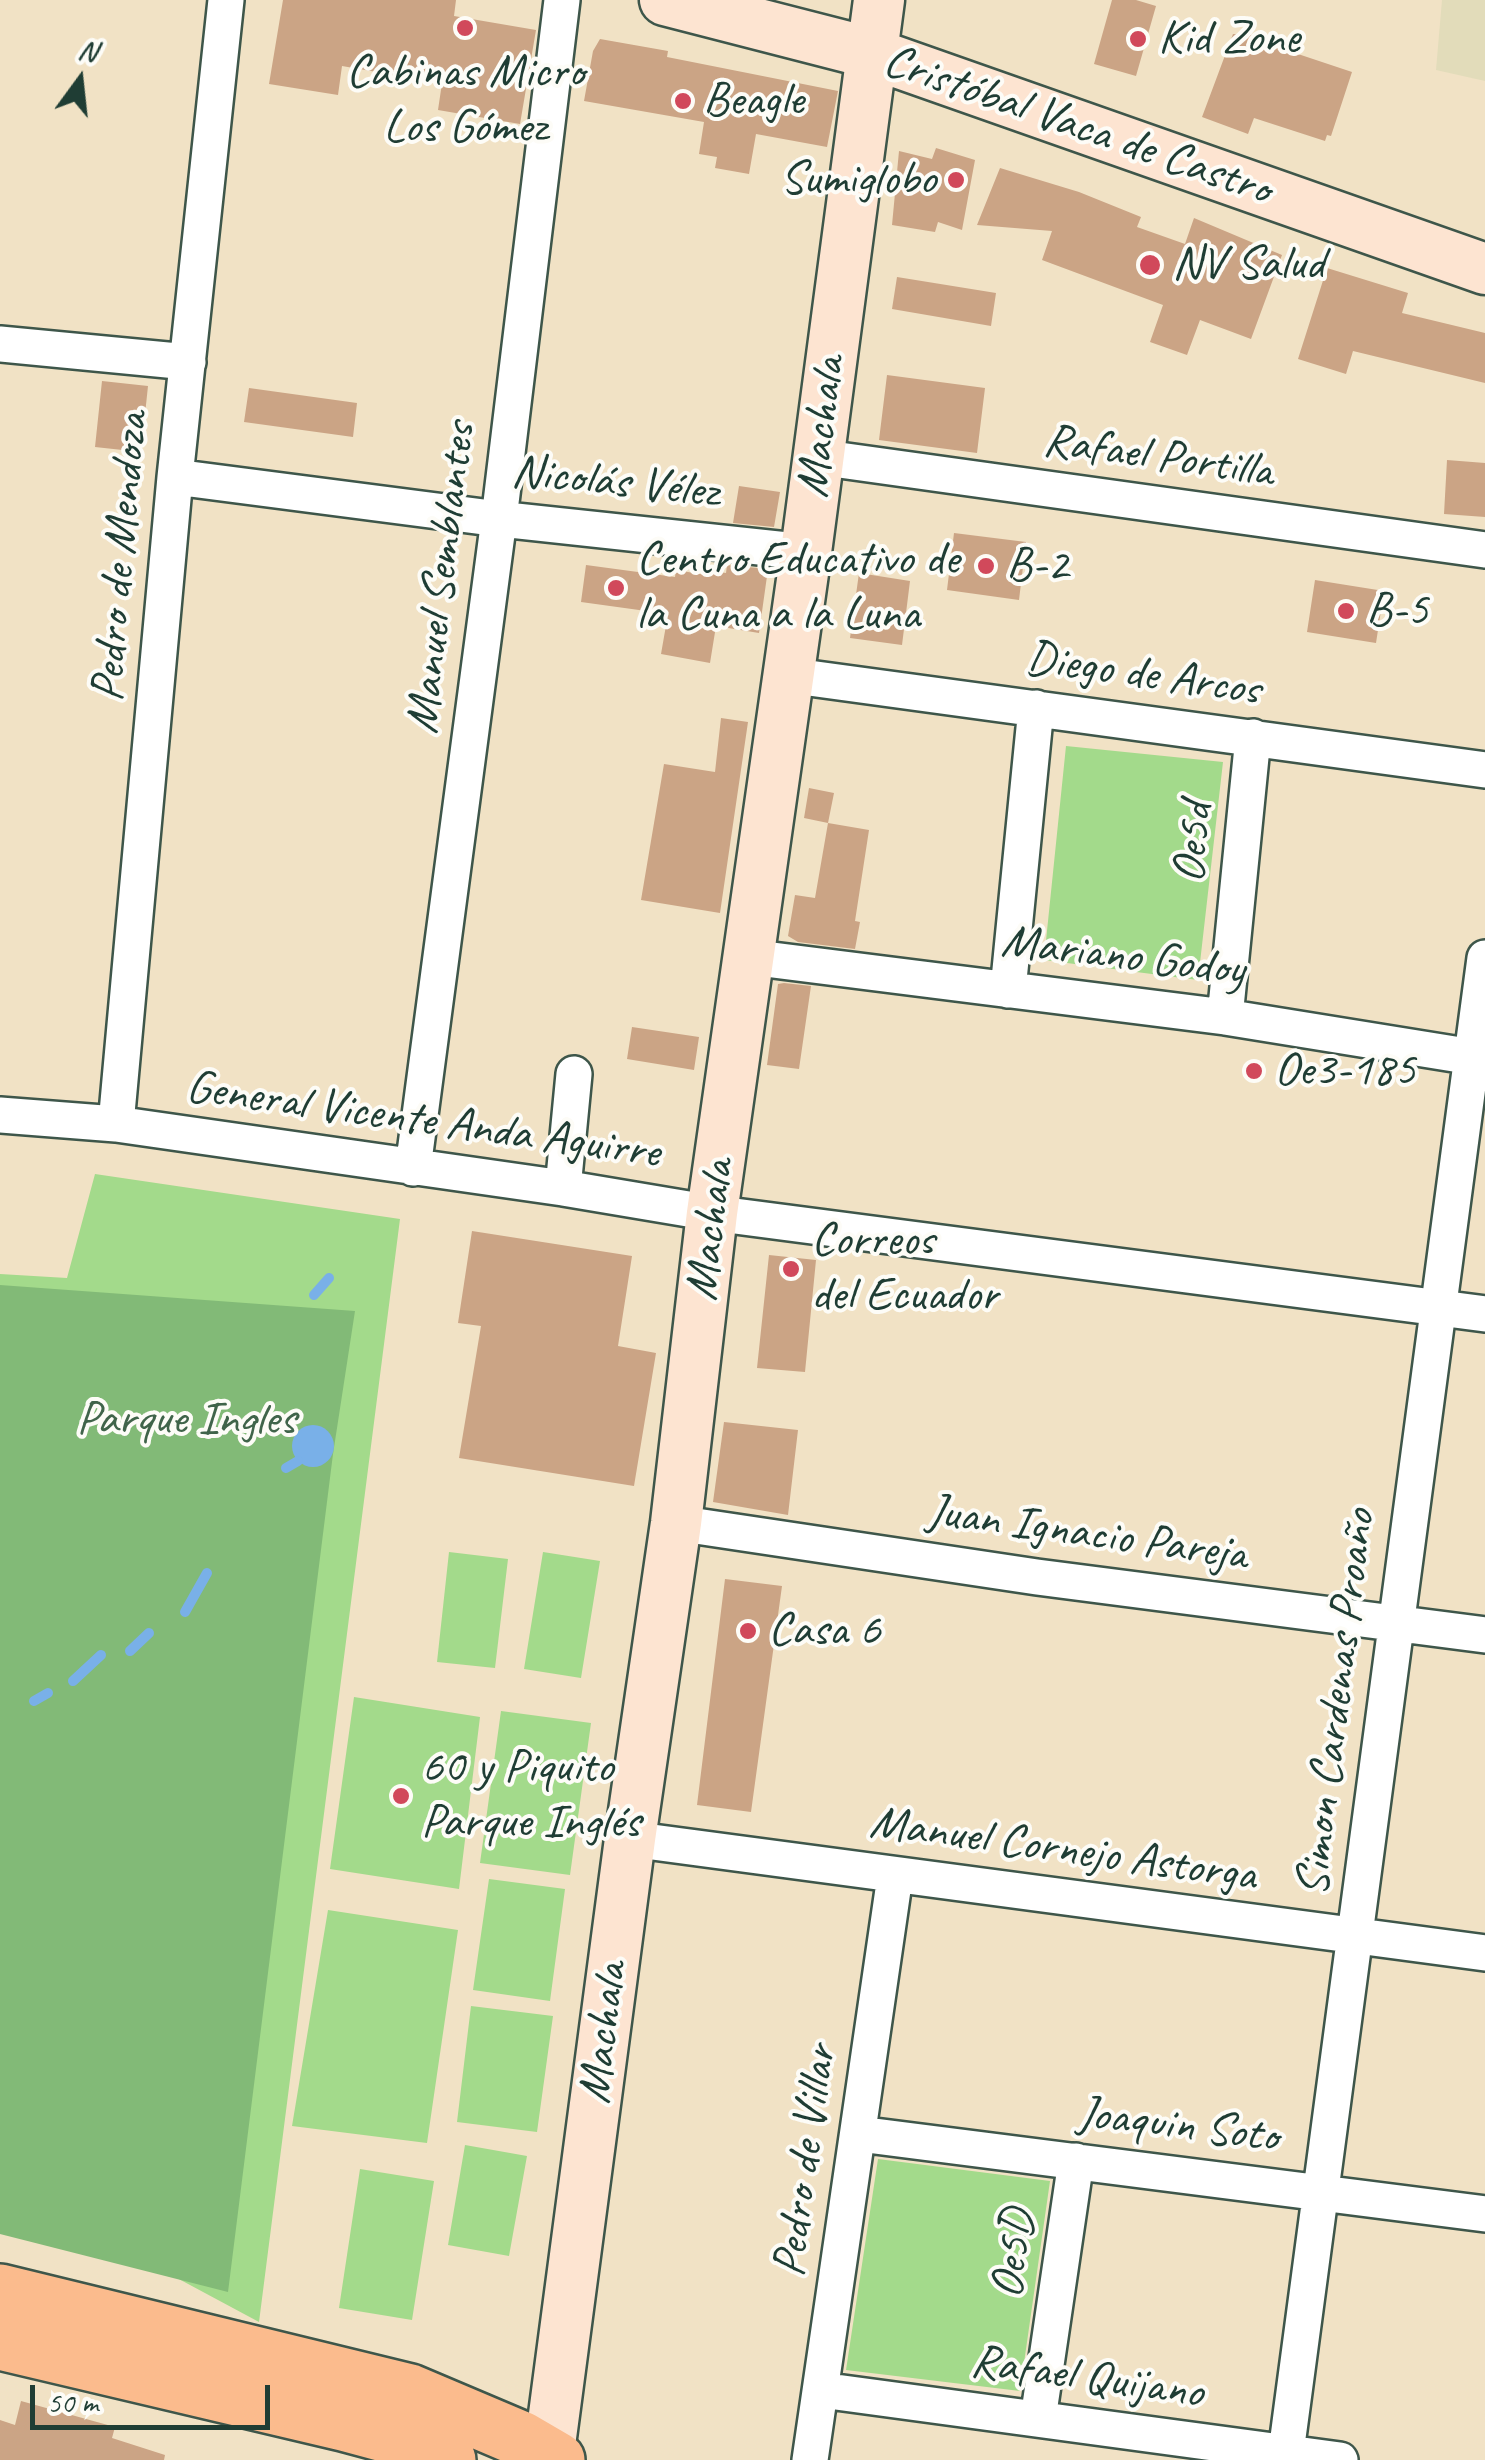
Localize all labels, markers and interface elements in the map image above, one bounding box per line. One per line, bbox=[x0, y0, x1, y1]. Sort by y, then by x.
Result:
place label: Kid Zone bbox=[1158, 10, 1300, 68]
marker: Cabinas Micro Los Gómez bbox=[454, 17, 476, 39]
marker: Kid Zone bbox=[1127, 28, 1149, 50]
north arrow bbox=[30, 30, 130, 130]
text: N bbox=[75, 31, 101, 70]
street label: Cristóbal Vaca de Castro bbox=[876, 33, 1278, 219]
place label: Cabinas Micro Los Gómez bbox=[346, 44, 584, 157]
place label: Beagle bbox=[703, 72, 804, 130]
marker: Beagle bbox=[672, 90, 694, 112]
place label: Sumiglobo bbox=[780, 151, 936, 209]
marker: Sumiglobo bbox=[945, 169, 967, 191]
place label: NV Salud bbox=[1172, 236, 1324, 294]
marker: NV Salud bbox=[1137, 252, 1163, 278]
street label: Machala bbox=[785, 353, 859, 501]
street label: Pedro de Mendoza bbox=[80, 410, 162, 704]
street label: Rafael Portilla bbox=[1040, 412, 1276, 502]
street label: Manuel Semblantes bbox=[394, 419, 490, 737]
street label: Nicolás Vélez bbox=[509, 444, 721, 522]
place label: Centro Educativo de la Cuna a la Luna bbox=[636, 531, 959, 644]
place label: B-2 bbox=[1006, 537, 1068, 595]
marker: B-2 bbox=[975, 555, 997, 577]
marker: Centro Educativo de la Cuna a la Luna bbox=[605, 577, 627, 599]
place label: B-5 bbox=[1366, 582, 1428, 640]
marker: B-5 bbox=[1335, 600, 1357, 622]
street label: Diego de Arcos bbox=[1022, 630, 1264, 720]
street label: Oe5d bbox=[1161, 800, 1227, 886]
street label: Mariano Godoy bbox=[998, 914, 1248, 1000]
place label: Oe3-185 bbox=[1274, 1042, 1415, 1100]
street label: General Vicente Anda Aguirre bbox=[183, 1059, 663, 1183]
marker: Oe3-185 bbox=[1243, 1060, 1265, 1082]
street label: Machala bbox=[674, 1156, 748, 1304]
place label: Correos del Ecuador bbox=[811, 1212, 998, 1325]
marker: Correos del Ecuador bbox=[780, 1258, 802, 1280]
park label: Parque Ingles bbox=[76, 1391, 296, 1449]
street label: Juan Ignacio Pareja bbox=[924, 1483, 1250, 1585]
street label: Simon Cardenas Proaño bbox=[1285, 1506, 1389, 1900]
place label: Casa 6 bbox=[768, 1602, 880, 1660]
marker: Casa 6 bbox=[737, 1620, 759, 1642]
place label: 60 y Piquito Parque Inglés bbox=[421, 1739, 640, 1852]
marker: 60 y Piquito Parque Inglés bbox=[390, 1785, 412, 1807]
street label: Manuel Cornejo Astorga bbox=[866, 1794, 1260, 1906]
street label: Machala bbox=[567, 1959, 641, 2107]
street label: Pedro de Villar bbox=[761, 2042, 851, 2280]
street label: Joaquin Soto bbox=[1075, 2085, 1281, 2167]
street label: Oe5D bbox=[979, 2206, 1049, 2302]
street label: Rafael Quijano bbox=[967, 2333, 1207, 2423]
scale bar bbox=[35, 2365, 275, 2427]
text: 50 m bbox=[47, 2383, 98, 2421]

